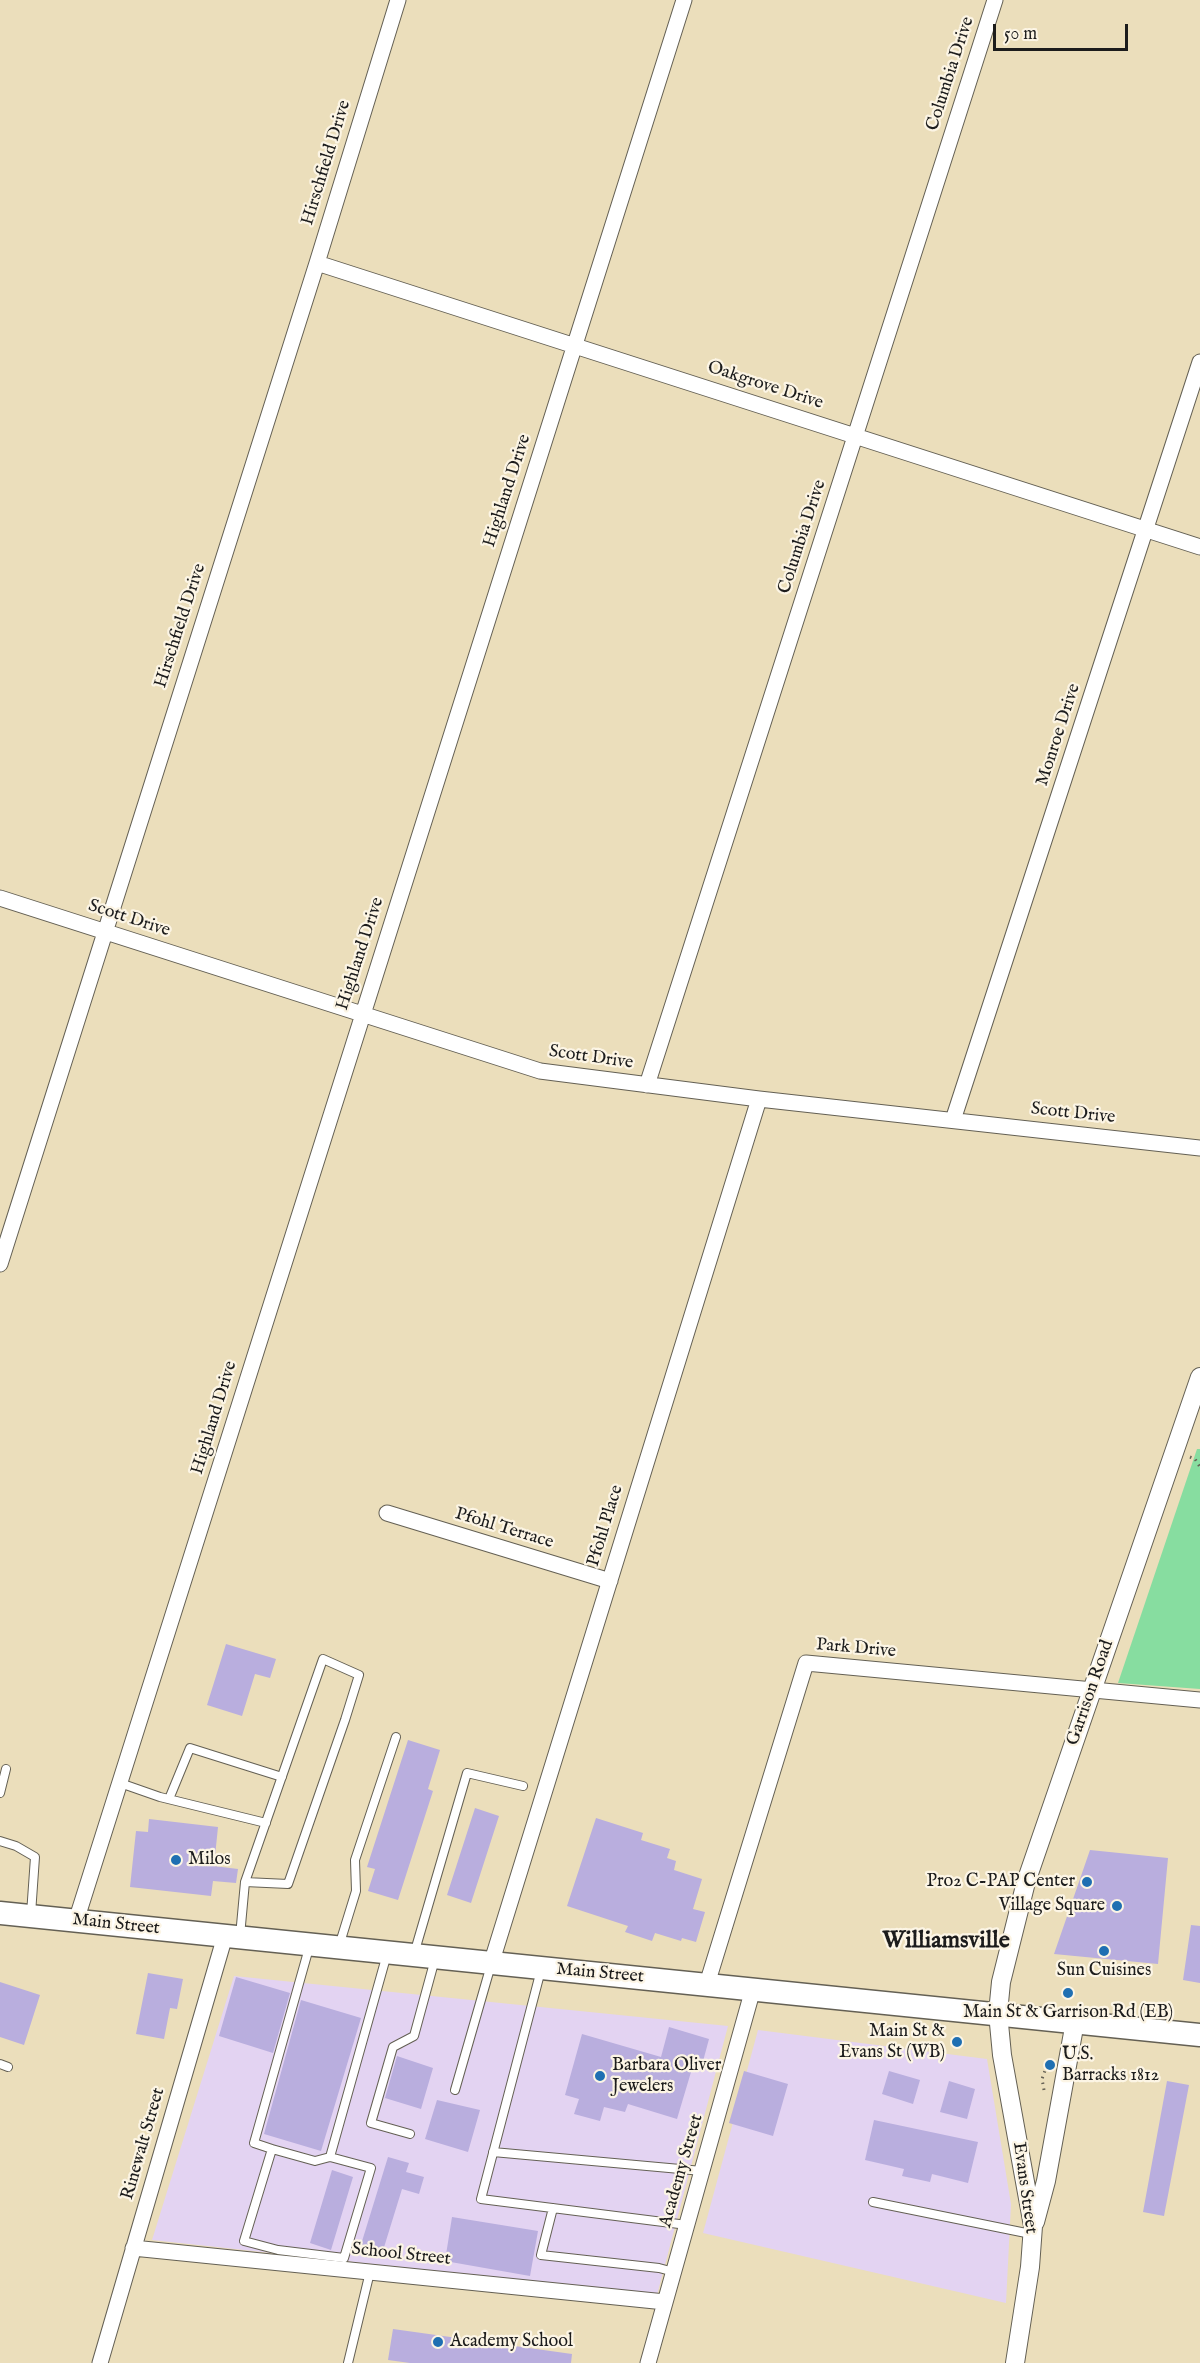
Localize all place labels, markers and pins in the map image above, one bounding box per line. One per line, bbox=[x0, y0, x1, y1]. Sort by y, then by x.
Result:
place label: Milos bbox=[188, 1849, 231, 1871]
marker: Milos bbox=[169, 1853, 183, 1867]
place label: Pro2 C-PAP Center bbox=[927, 1871, 1075, 1893]
marker: Pro2 C-PAP Center bbox=[1080, 1875, 1094, 1889]
place label: Village Square bbox=[999, 1895, 1105, 1917]
marker: Village Square bbox=[1110, 1899, 1124, 1913]
marker: Sun Cuisines bbox=[1097, 1944, 1111, 1958]
place label: Sun Cuisines bbox=[1057, 1960, 1151, 1982]
marker: Main St & Garrison Rd (EB) bbox=[1061, 1986, 1075, 2000]
place label: Main St & Garrison Rd (EB) bbox=[963, 2002, 1173, 2024]
place label: Main St & Evans St (WB) bbox=[839, 2021, 945, 2064]
marker: Main St & Evans St (WB) bbox=[950, 2035, 964, 2049]
place label: U.S. Barracks 1812 bbox=[1062, 2044, 1159, 2086]
place label: Barbara Oliver Jewelers bbox=[612, 2055, 721, 2098]
marker: U.S. Barracks 1812 bbox=[1043, 2058, 1057, 2072]
marker: Barbara Oliver Jewelers bbox=[593, 2069, 607, 2083]
place label: Academy School bbox=[450, 2331, 573, 2353]
marker: Academy School bbox=[431, 2335, 445, 2349]

